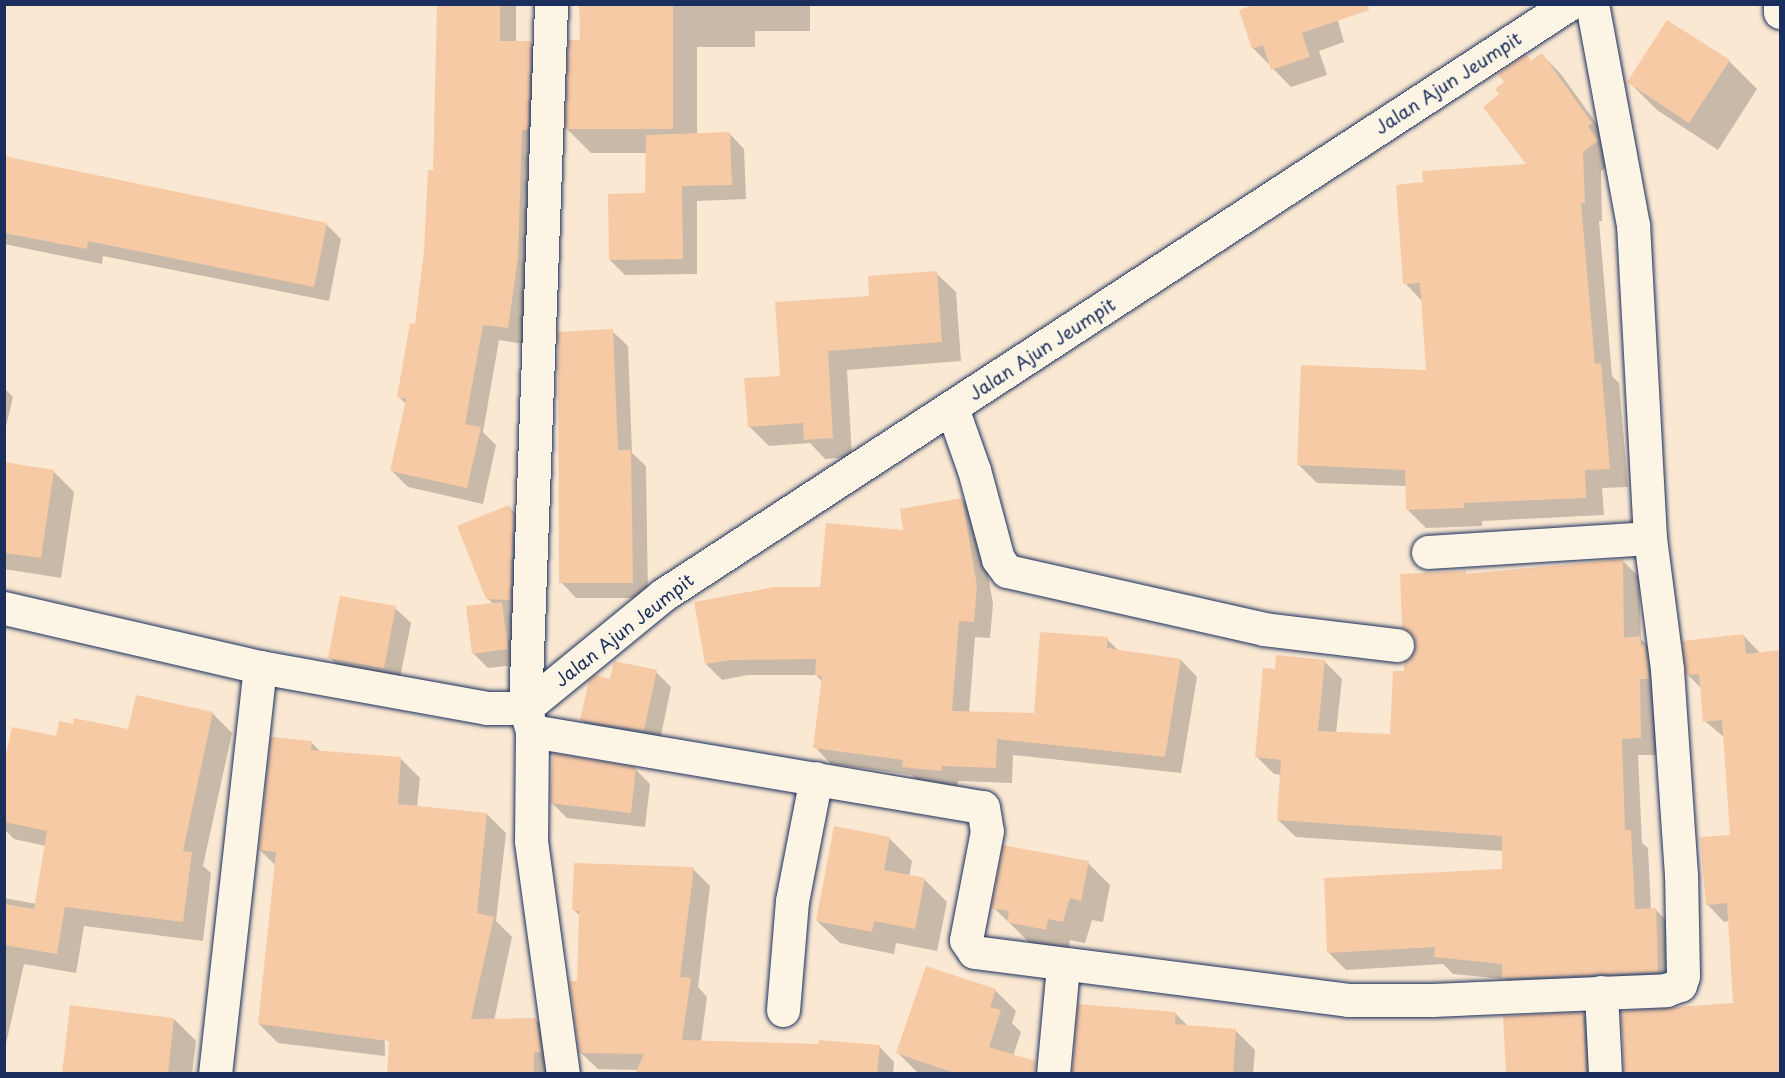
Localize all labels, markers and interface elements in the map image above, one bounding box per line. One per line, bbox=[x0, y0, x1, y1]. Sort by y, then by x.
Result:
street label: Jalan Ajun Jeumpit bbox=[1370, 27, 1526, 139]
street label: Jalan Ajun Jeumpit bbox=[964, 293, 1120, 405]
street label: Jalan Ajun Jeumpit bbox=[550, 569, 698, 691]

